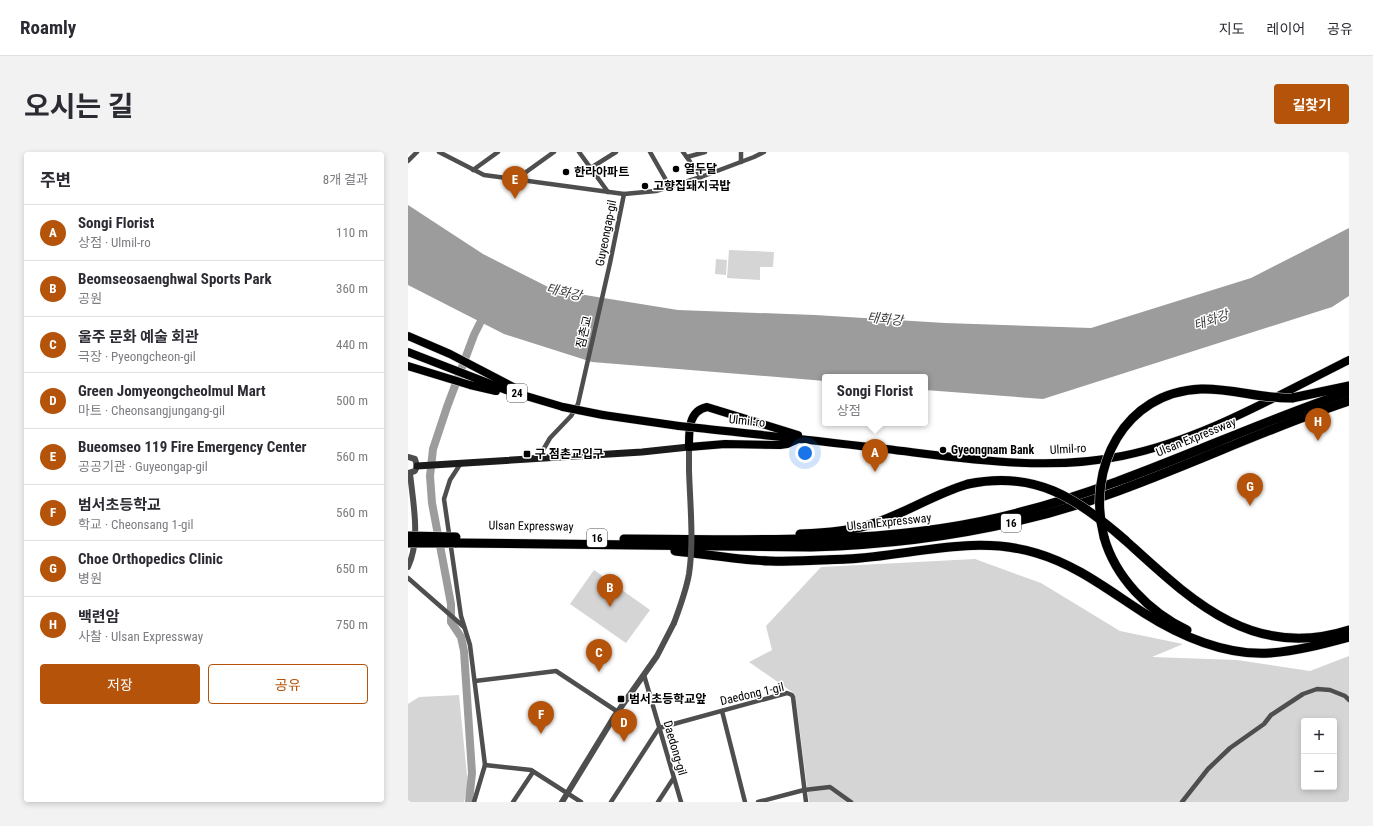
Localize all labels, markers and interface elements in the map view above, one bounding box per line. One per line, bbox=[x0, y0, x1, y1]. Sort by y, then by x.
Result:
text: Roamly bbox=[20, 16, 76, 39]
text: 지도 bbox=[1219, 21, 1245, 37]
text: 레이어 bbox=[1267, 21, 1305, 37]
text: 공유 bbox=[1327, 21, 1353, 37]
button: 길찾기 bbox=[1274, 84, 1349, 124]
text: 오시는 길 bbox=[24, 90, 134, 123]
place label: 열두달 bbox=[684, 162, 717, 176]
marker: 열두달 bbox=[671, 164, 681, 174]
place label: 한라아파트 bbox=[574, 165, 629, 179]
pin: E bbox=[502, 166, 528, 199]
marker: 한라아파트 bbox=[561, 167, 571, 177]
text: 주변 bbox=[40, 170, 71, 190]
text: 8개 결과 bbox=[323, 172, 368, 187]
place label: 고향집돼지국밥 bbox=[653, 179, 730, 193]
marker: 고향집돼지국밥 bbox=[640, 181, 650, 191]
street label: Guyeongap-gil bbox=[593, 199, 619, 267]
text: Songi Florist bbox=[78, 214, 154, 232]
text: A bbox=[49, 225, 57, 240]
text: 110 m bbox=[336, 225, 368, 240]
text: 상점 · Ulmil-ro bbox=[78, 235, 151, 250]
text: Beomseosaenghwal Sports Park bbox=[78, 270, 272, 288]
text: B bbox=[49, 281, 57, 296]
text: 360 m bbox=[336, 281, 368, 296]
water label: 태화강 bbox=[545, 281, 585, 304]
text: 공원 bbox=[78, 291, 102, 306]
water label: 태화강 bbox=[1192, 306, 1232, 333]
water label: 태화강 bbox=[866, 310, 906, 329]
street label: 점촌교 bbox=[573, 314, 595, 350]
text: 울주 문화 예술 회관 bbox=[78, 328, 199, 346]
text: C bbox=[49, 337, 57, 352]
text: 440 m bbox=[336, 337, 368, 352]
text: 극장 · Pyeongcheon-gil bbox=[78, 349, 196, 364]
popup bbox=[822, 374, 928, 426]
text: Green Jomyeongcheolmul Mart bbox=[78, 382, 266, 400]
text: Songi Florist bbox=[837, 382, 913, 400]
road number: 24 bbox=[507, 384, 527, 402]
text: D bbox=[49, 393, 57, 408]
text: 500 m bbox=[336, 393, 368, 408]
text: 마트 · Cheonsangjungang-gil bbox=[78, 403, 225, 418]
text: 상점 bbox=[837, 403, 861, 418]
pin: H bbox=[1305, 408, 1331, 441]
street label: Ulmil-ro bbox=[728, 412, 766, 430]
street label: Ulsan Expressway bbox=[1154, 415, 1238, 459]
text: Bueomseo 119 Fire Emergency Center bbox=[78, 438, 307, 456]
pin: A bbox=[862, 439, 888, 472]
street label: Ulmil-ro bbox=[1049, 441, 1087, 457]
your location bbox=[795, 443, 815, 463]
place label: Gyeongnam Bank bbox=[951, 443, 1034, 457]
marker: Gyeongnam Bank bbox=[938, 445, 948, 455]
place label: 구 점촌교입구 bbox=[535, 447, 604, 461]
text: E bbox=[50, 449, 56, 464]
text: 560 m bbox=[336, 449, 368, 464]
marker: 구 점촌교입구 bbox=[522, 449, 532, 459]
text: 공공기관 · Guyeongap-gil bbox=[78, 459, 208, 474]
pin: G bbox=[1237, 473, 1263, 506]
text: 범서초등학교 bbox=[78, 496, 161, 514]
text: F bbox=[50, 505, 56, 520]
text: 560 m bbox=[336, 505, 368, 520]
street label: Ulsan Expressway bbox=[846, 511, 932, 533]
road number: 16 bbox=[1001, 514, 1021, 532]
text: 학교 · Cheonsang 1-gil bbox=[78, 517, 194, 532]
street label: Ulsan Expressway bbox=[488, 518, 574, 534]
road number: 16 bbox=[587, 529, 607, 547]
text: Choe Orthopedics Clinic bbox=[78, 550, 223, 568]
text: G bbox=[49, 561, 57, 576]
text: 650 m bbox=[336, 561, 368, 576]
text: 병원 bbox=[78, 571, 102, 586]
pin: B bbox=[597, 574, 623, 607]
text: 백련암 bbox=[78, 608, 119, 626]
text: H bbox=[49, 617, 57, 632]
text: 750 m bbox=[336, 617, 368, 632]
text: 사찰 · Ulsan Expressway bbox=[78, 629, 203, 644]
pin: C bbox=[586, 639, 612, 672]
button: 저장 bbox=[40, 664, 200, 704]
button: 공유 bbox=[208, 664, 368, 704]
street label: Daedong 1-gil bbox=[719, 680, 785, 708]
place label: 범서초등학교앞 bbox=[629, 692, 706, 706]
marker: 범서초등학교앞 bbox=[616, 694, 626, 704]
pin: F bbox=[528, 701, 554, 734]
pin: D bbox=[611, 709, 637, 742]
map controls bbox=[1301, 718, 1337, 790]
button: + bbox=[1301, 718, 1337, 754]
street label: Daedong-gil bbox=[661, 719, 689, 777]
button: − bbox=[1301, 754, 1337, 790]

